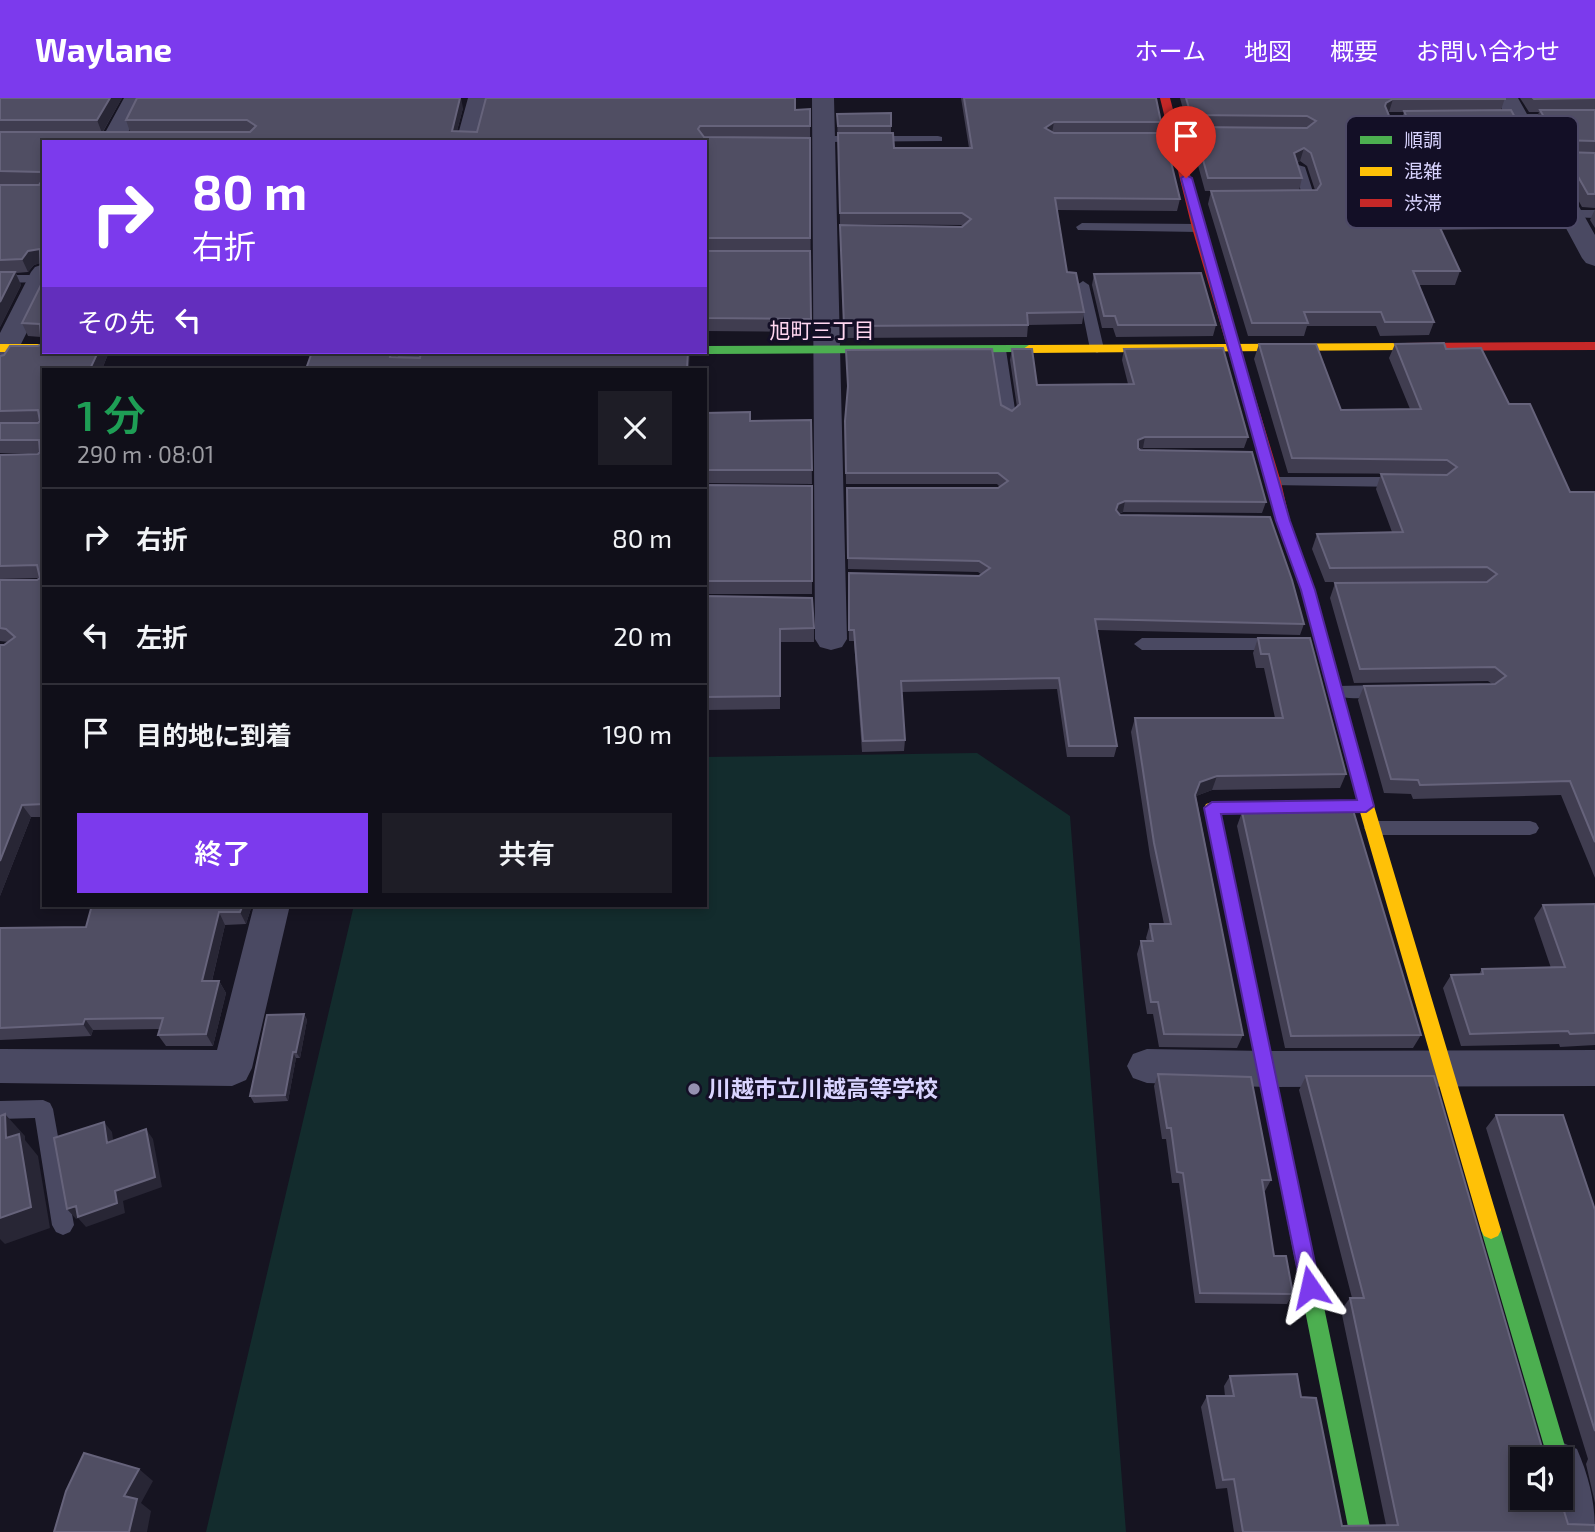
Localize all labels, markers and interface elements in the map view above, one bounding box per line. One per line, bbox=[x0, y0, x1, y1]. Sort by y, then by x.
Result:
text: Waylane bbox=[35, 29, 172, 69]
text: ホーム bbox=[1135, 36, 1206, 65]
text: 地図 bbox=[1244, 36, 1292, 65]
text: 概要 bbox=[1330, 36, 1378, 65]
text: お問い合わせ bbox=[1416, 36, 1560, 65]
pin bbox=[1156, 106, 1216, 178]
legend bbox=[1346, 116, 1578, 228]
icon: arrive bbox=[1167, 117, 1205, 155]
text: 順調 bbox=[1404, 128, 1442, 151]
text: 混雑 bbox=[1404, 159, 1442, 182]
text: 80 m bbox=[192, 161, 307, 220]
icon: right bbox=[77, 168, 168, 259]
text: 渋滞 bbox=[1404, 191, 1442, 214]
text: 右折 bbox=[192, 226, 256, 264]
icon: left bbox=[169, 301, 207, 339]
text: その先 bbox=[77, 306, 155, 337]
district label: 旭町三丁目 bbox=[770, 317, 875, 342]
text: 1 分 bbox=[77, 389, 146, 439]
button: close bbox=[598, 391, 672, 465]
text: 290 m · 08:01 bbox=[77, 440, 214, 468]
icon: right bbox=[77, 518, 115, 556]
text: 80 m bbox=[612, 522, 672, 553]
text: 右折 bbox=[136, 523, 188, 554]
icon: left bbox=[77, 616, 115, 654]
text: 20 m bbox=[613, 620, 672, 651]
text: 左折 bbox=[136, 621, 188, 652]
icon: arrive bbox=[77, 714, 115, 752]
text: 190 m bbox=[603, 718, 672, 749]
text: 目的地に到着 bbox=[136, 719, 292, 750]
button: 終了 bbox=[77, 813, 368, 893]
button: 共有 bbox=[382, 813, 672, 893]
place label: 川越市立川越高等学校 bbox=[708, 1074, 938, 1102]
marker: 川越市立川越高等学校 bbox=[686, 1081, 702, 1097]
position arrow bbox=[1273, 1250, 1347, 1324]
map controls bbox=[1510, 1447, 1573, 1510]
button: sound bbox=[1510, 1447, 1573, 1510]

